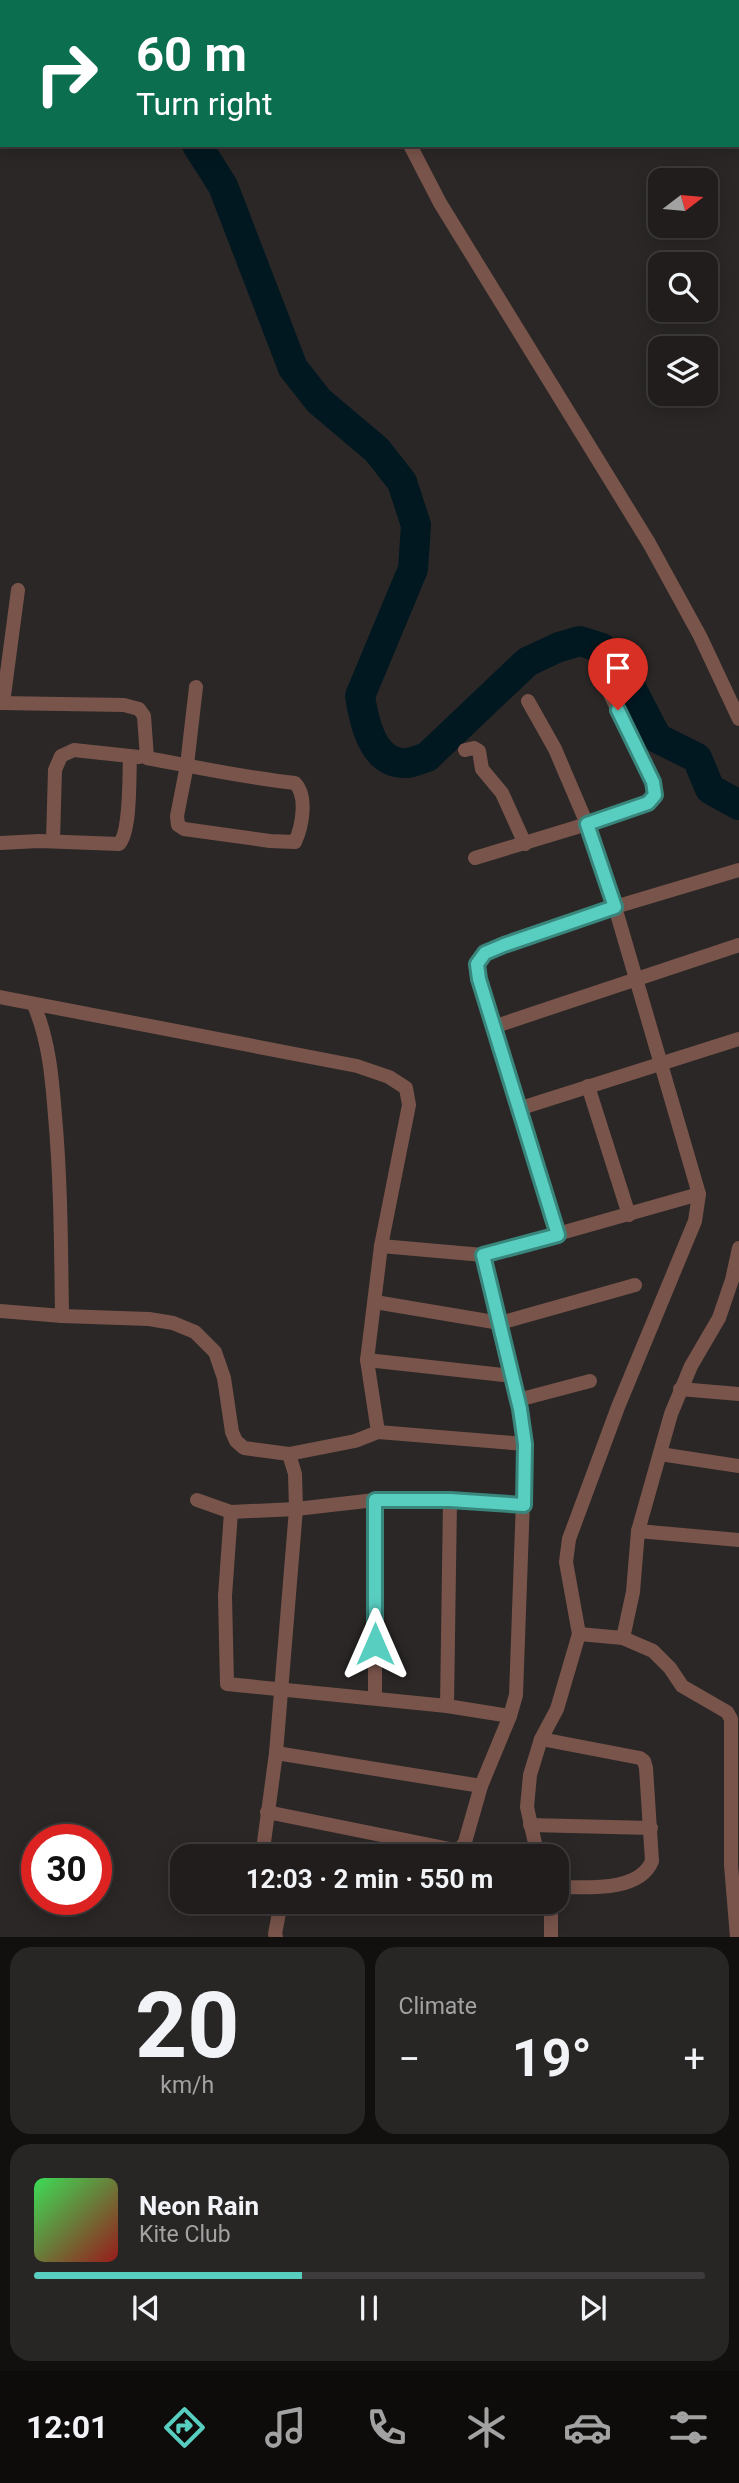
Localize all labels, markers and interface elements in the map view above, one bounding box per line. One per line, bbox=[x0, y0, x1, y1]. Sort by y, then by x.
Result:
text: 60 m bbox=[136, 26, 247, 83]
icon: right bbox=[21, 28, 112, 119]
text: Turn right bbox=[136, 85, 272, 123]
north arrow bbox=[648, 168, 718, 238]
map controls bbox=[648, 168, 718, 406]
button: search bbox=[648, 252, 718, 322]
button: layers bbox=[648, 336, 718, 406]
pin bbox=[588, 638, 648, 710]
icon: arrive bbox=[599, 649, 637, 687]
position arrow bbox=[338, 1607, 412, 1681]
speed limit sign: 30 bbox=[21, 1824, 112, 1915]
text: 12:03 · 2 min · 550 m bbox=[246, 1864, 493, 1894]
text: 20 bbox=[135, 1973, 239, 2079]
text: Climate bbox=[399, 1993, 477, 2020]
text: 19° bbox=[512, 2028, 592, 2089]
text: − bbox=[399, 2037, 420, 2081]
text: + bbox=[683, 2037, 705, 2081]
text: km/h bbox=[160, 2072, 214, 2099]
text: Neon Rain bbox=[139, 2191, 259, 2221]
text: Kite Club bbox=[139, 2221, 231, 2248]
icon: previous bbox=[127, 2289, 165, 2327]
icon: pause bbox=[350, 2289, 388, 2327]
icon: next bbox=[574, 2289, 612, 2327]
icon: directions bbox=[160, 2403, 209, 2452]
icon: music bbox=[261, 2403, 310, 2452]
icon: phone bbox=[362, 2403, 411, 2452]
icon: climate bbox=[462, 2403, 511, 2452]
icon: car bbox=[563, 2403, 612, 2452]
icon: filters bbox=[664, 2403, 713, 2452]
text: 12:01 bbox=[26, 2408, 108, 2446]

